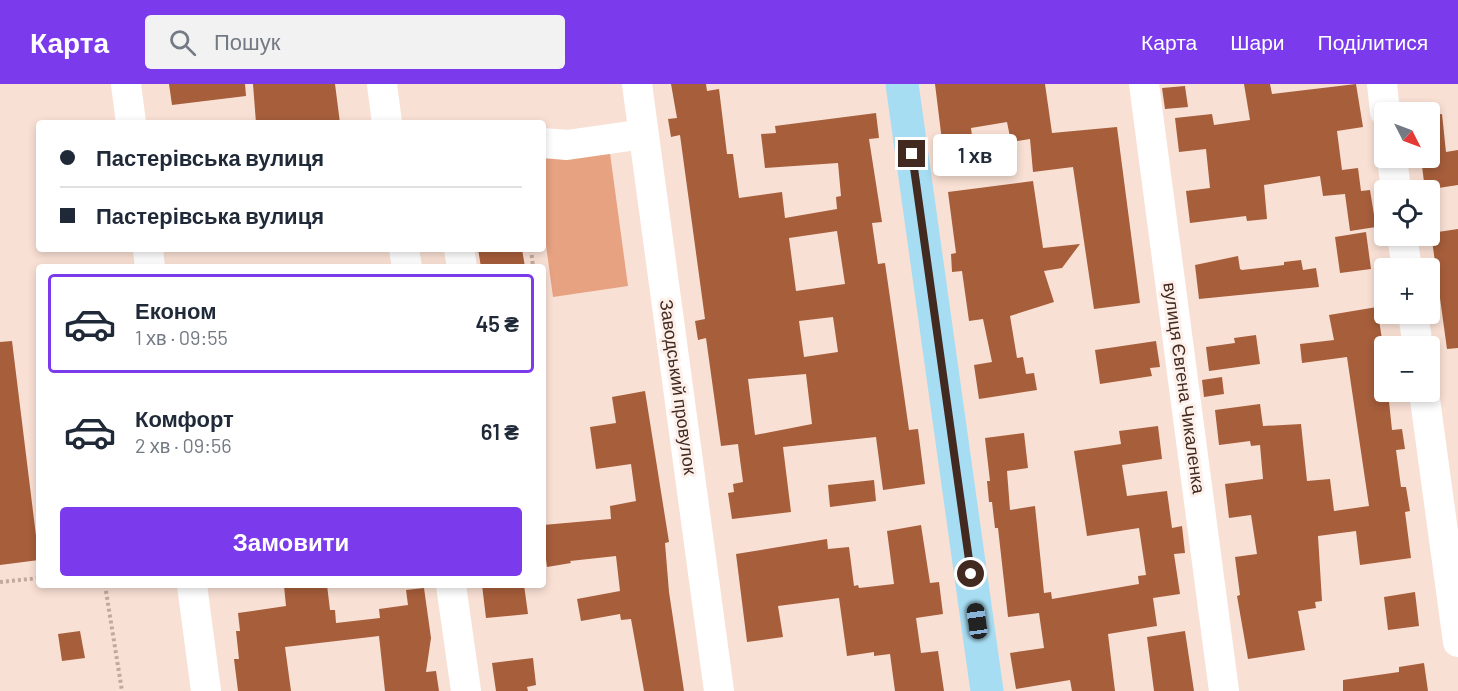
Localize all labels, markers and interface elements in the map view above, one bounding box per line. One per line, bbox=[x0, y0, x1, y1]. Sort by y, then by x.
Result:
search box bbox=[145, 15, 565, 69]
text: Карта bbox=[30, 25, 109, 59]
icon: search bbox=[166, 26, 199, 59]
text: Пошук bbox=[214, 28, 280, 54]
text: Карта bbox=[1141, 29, 1197, 54]
text: Шари bbox=[1230, 29, 1285, 54]
text: Поділитися bbox=[1318, 29, 1428, 54]
north arrow bbox=[1374, 102, 1440, 168]
map controls bbox=[1374, 102, 1440, 402]
callout: 1 хв bbox=[933, 133, 1017, 175]
route end bbox=[898, 140, 925, 167]
text: 1 хв bbox=[958, 143, 992, 167]
text: Пастерівська вулиця bbox=[96, 144, 324, 170]
button: locate bbox=[1374, 180, 1440, 246]
text: Пастерівська вулиця bbox=[96, 202, 324, 228]
button: + bbox=[1374, 258, 1440, 324]
street label: вулиця Євгена Чикаленка bbox=[1159, 281, 1211, 496]
icon: car bbox=[63, 297, 117, 351]
text: Економ bbox=[135, 297, 217, 323]
street label: Заводський провулок bbox=[656, 298, 702, 476]
text: 45 ₴ bbox=[475, 310, 519, 336]
text: 1 хв · 09:55 bbox=[135, 325, 228, 349]
button: − bbox=[1374, 336, 1440, 402]
icon: car bbox=[63, 405, 117, 459]
text: Комфорт bbox=[135, 405, 234, 431]
text: 61 ₴ bbox=[481, 418, 519, 444]
text: 2 хв · 09:56 bbox=[135, 433, 232, 457]
button: Замовити bbox=[60, 507, 522, 576]
route start bbox=[957, 560, 984, 587]
car bbox=[966, 602, 988, 640]

